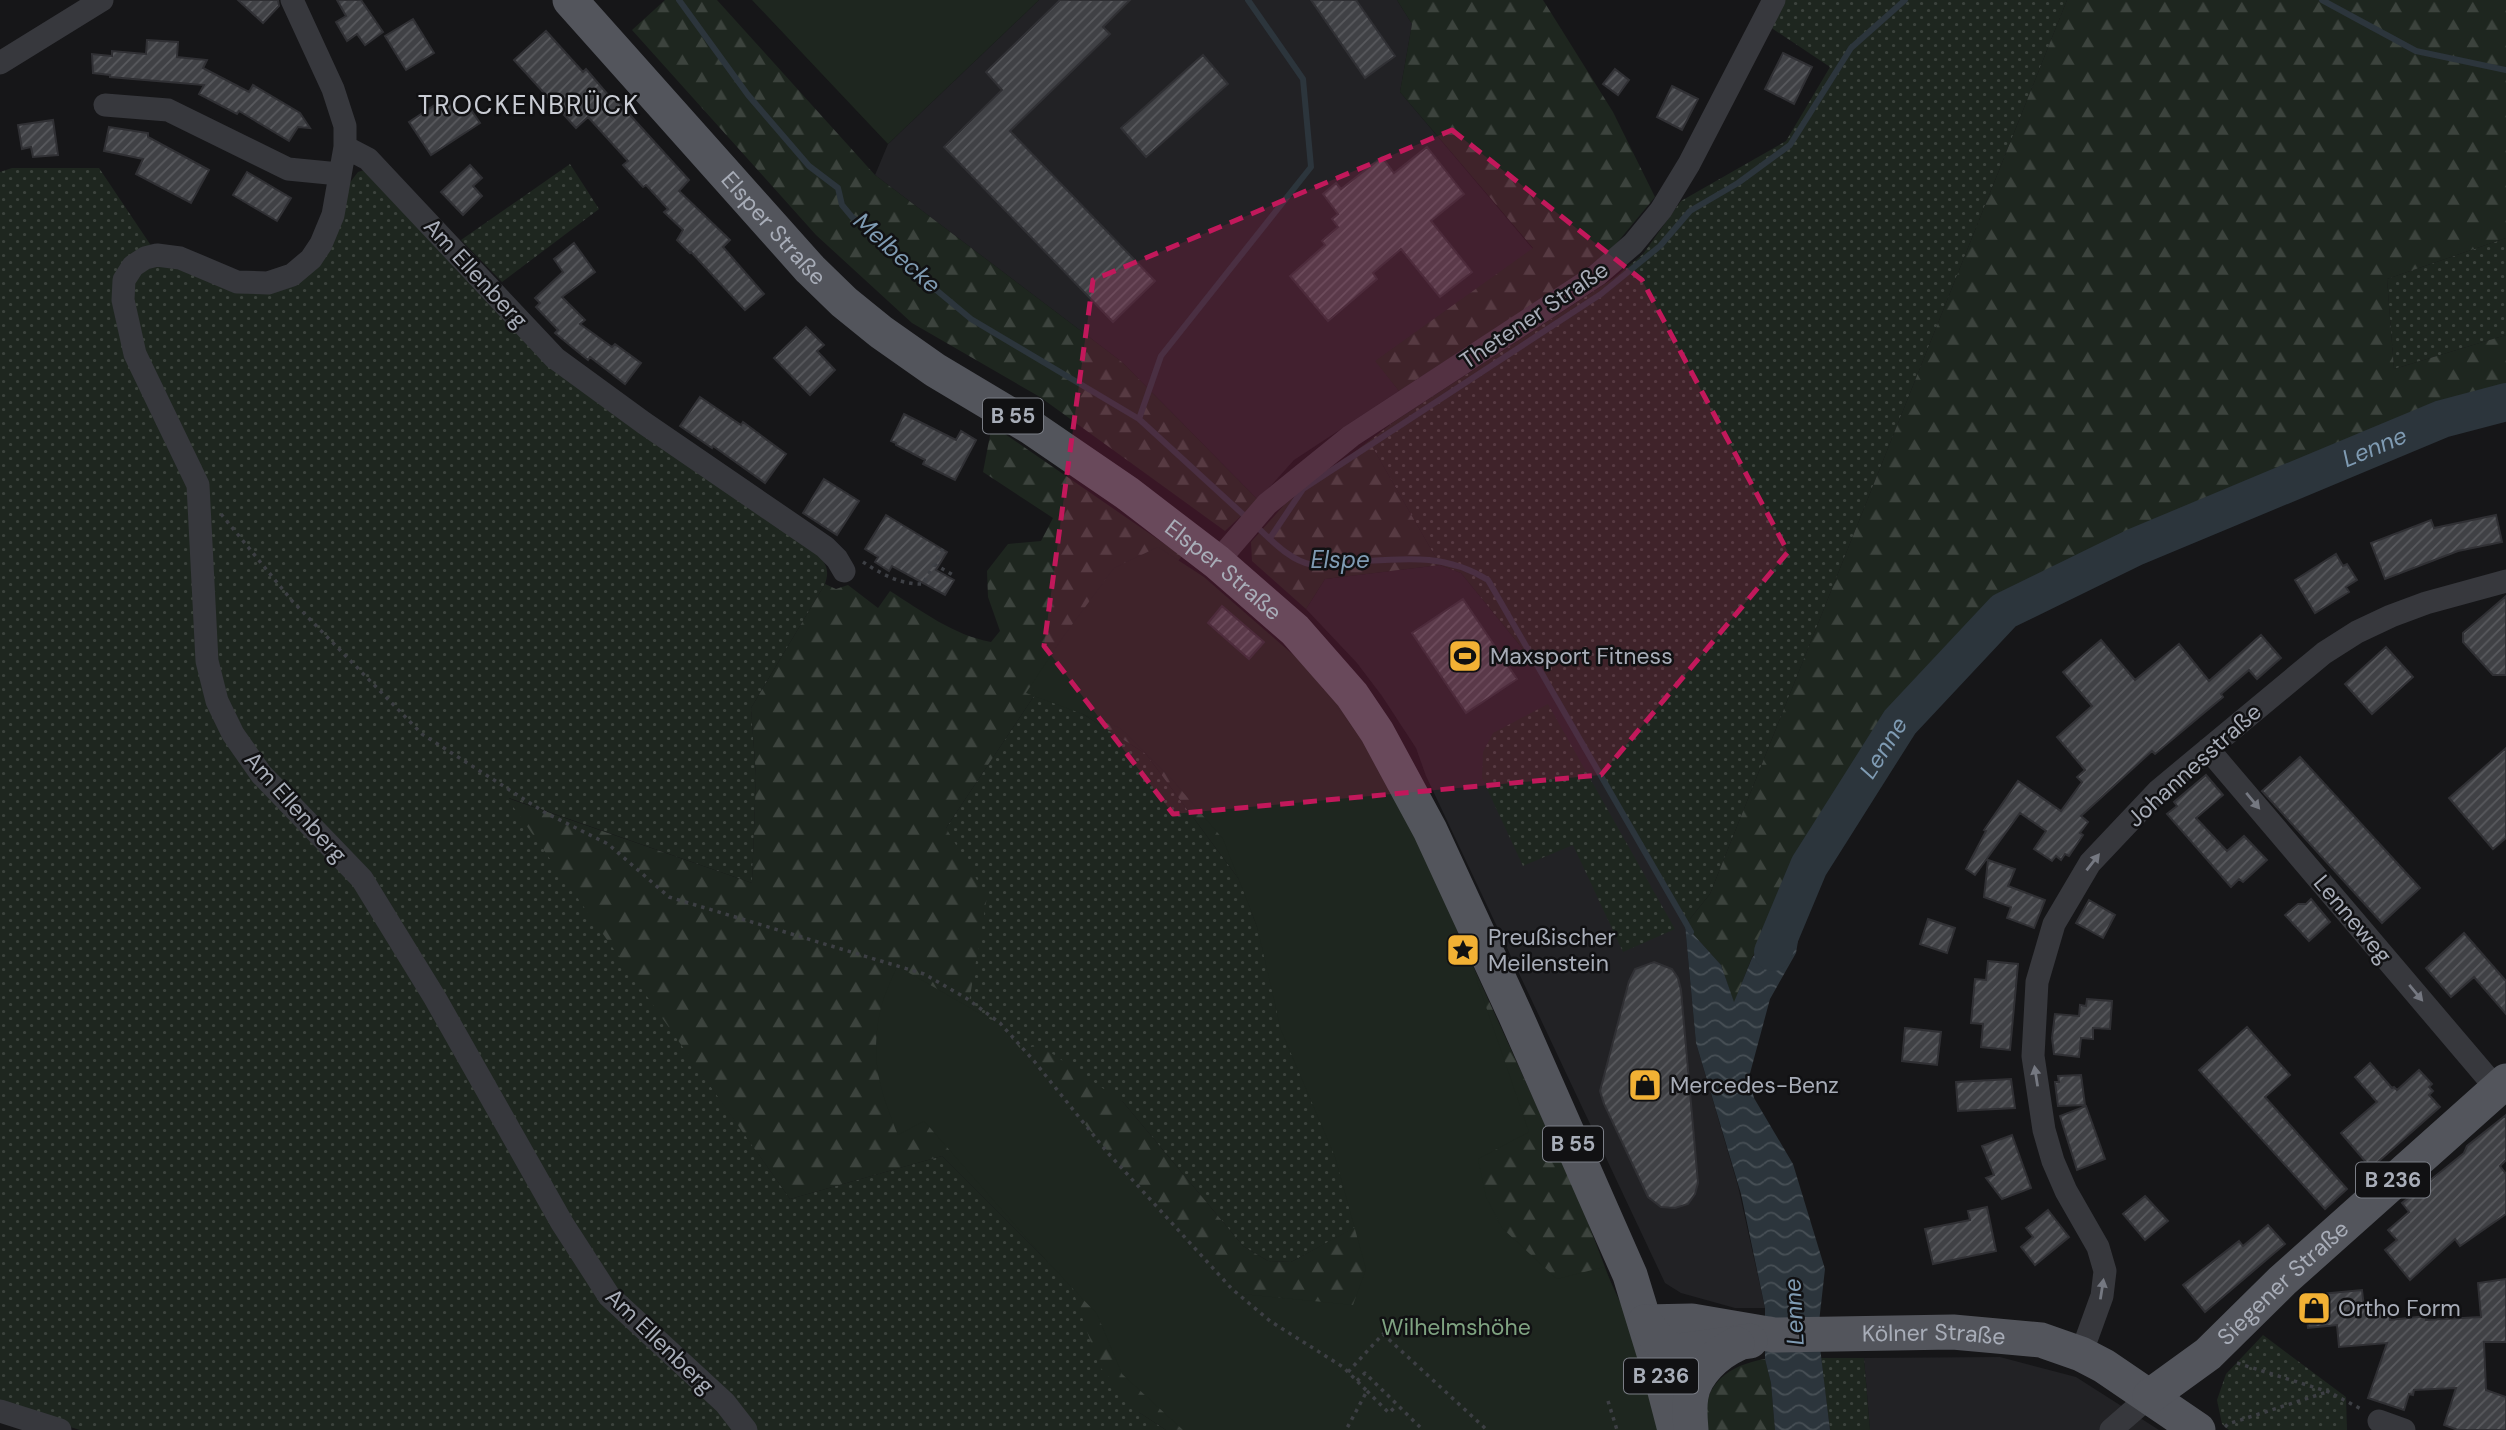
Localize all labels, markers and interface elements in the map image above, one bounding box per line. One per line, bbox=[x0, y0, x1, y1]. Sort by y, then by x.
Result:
district label: TROCKENBRÜCK bbox=[418, 88, 640, 122]
street label: Elsper Straße bbox=[715, 165, 833, 292]
water label: Melbecke bbox=[847, 205, 947, 300]
street label: Am Ellenberg bbox=[417, 212, 535, 335]
street label: Thetener Straße bbox=[1454, 254, 1614, 376]
road number: B 55 bbox=[983, 398, 1043, 434]
water label: Lenne bbox=[2337, 419, 2411, 474]
street label: Elsper Straße bbox=[1159, 513, 1288, 627]
water label: Elspe bbox=[1310, 544, 1370, 575]
sports icon: Maxsport Fitness bbox=[1446, 637, 1484, 675]
place label: Maxsport Fitness bbox=[1490, 641, 1673, 671]
street label: Johannesstraße bbox=[2120, 697, 2268, 833]
water label: Lenne bbox=[1852, 711, 1914, 784]
street label: Am Ellenberg bbox=[238, 745, 354, 869]
one-way arrow bbox=[2245, 791, 2260, 809]
one-way arrow bbox=[2085, 853, 2100, 871]
street label: Lenneweg bbox=[2307, 869, 2399, 970]
place label: Preußischer Meilenstein bbox=[1488, 922, 1616, 978]
place icon: Preußischer Meilenstein bbox=[1444, 931, 1482, 969]
one-way arrow bbox=[2408, 984, 2423, 1001]
one-way arrow bbox=[2030, 1064, 2041, 1086]
shop icon: Mercedes-Benz bbox=[1626, 1066, 1664, 1104]
place label: Mercedes-Benz bbox=[1670, 1070, 1839, 1100]
road number: B 55 bbox=[1543, 1126, 1603, 1162]
road number: B 236 bbox=[2356, 1162, 2430, 1198]
street label: Siegener Straße bbox=[2211, 1214, 2355, 1352]
water label: Lenne bbox=[1776, 1278, 1811, 1346]
one-way arrow bbox=[2097, 1278, 2108, 1300]
street label: Am Ellenberg bbox=[599, 1282, 721, 1401]
shop icon: Ortho Form bbox=[2295, 1289, 2333, 1327]
place label: Ortho Form bbox=[2338, 1293, 2461, 1323]
park label: Wilhelmshöhe bbox=[1381, 1312, 1531, 1342]
street label: Kölner Straße bbox=[1862, 1317, 2007, 1352]
road number: B 236 bbox=[1624, 1358, 1698, 1394]

